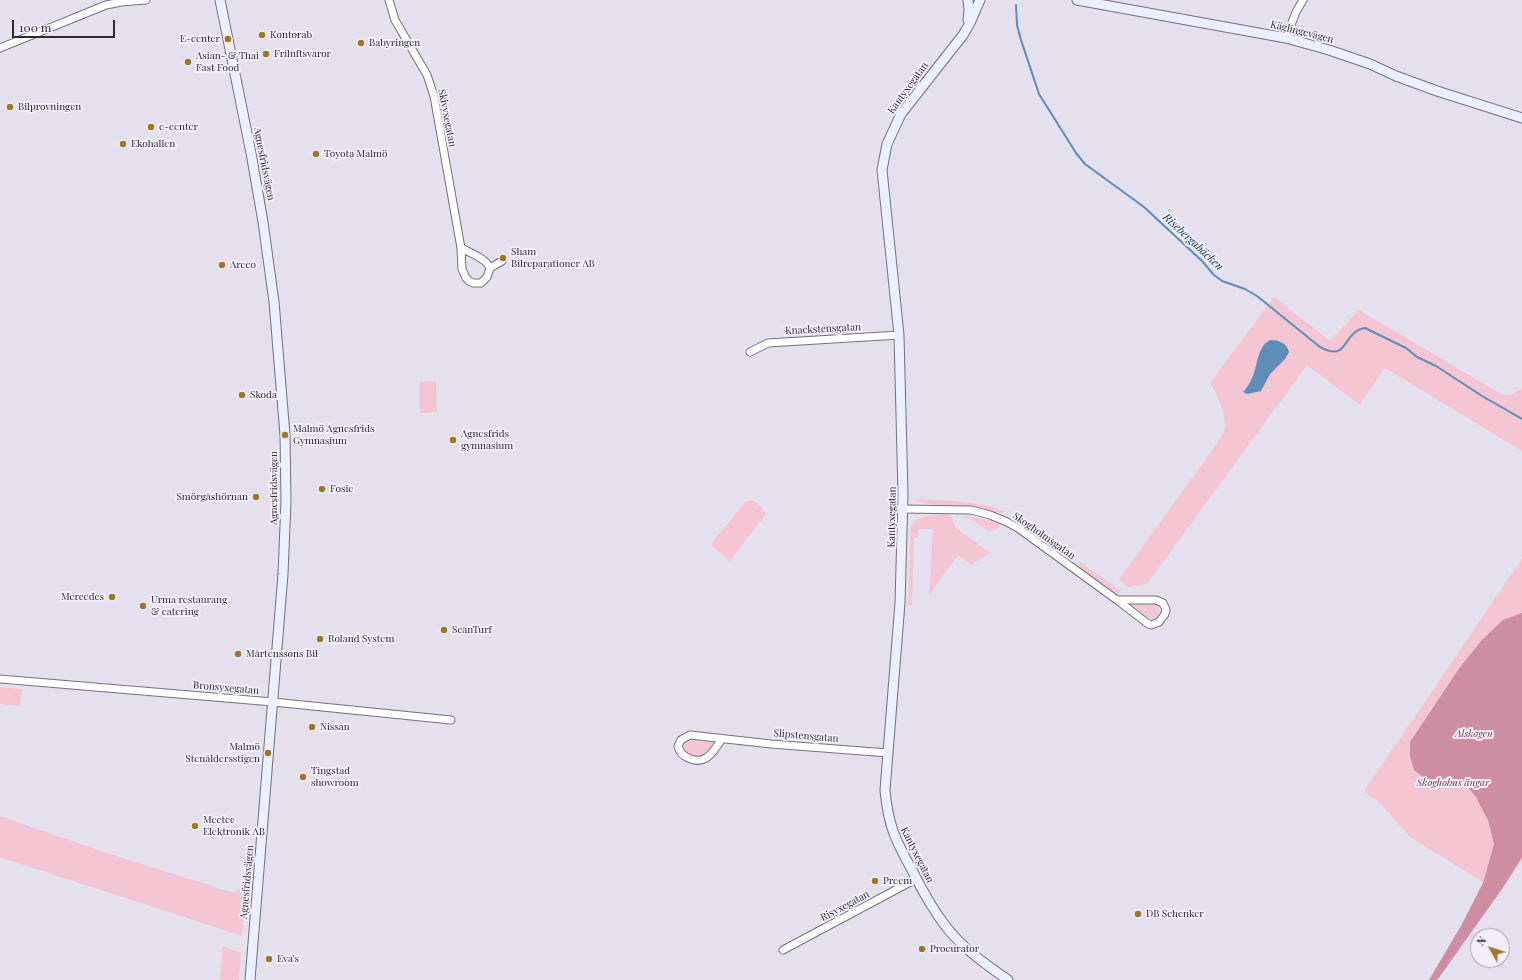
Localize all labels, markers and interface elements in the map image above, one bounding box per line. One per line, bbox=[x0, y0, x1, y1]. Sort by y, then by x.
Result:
scale bar bbox=[14, 12, 117, 38]
street label: Käglingevägen bbox=[1269, 18, 1335, 46]
text: 100 m bbox=[19, 19, 51, 35]
place label: Kontorab bbox=[270, 29, 312, 41]
marker: Kontorab bbox=[257, 30, 267, 40]
place label: E-center bbox=[180, 33, 220, 45]
marker: E-center bbox=[223, 34, 233, 44]
place label: Babyringen bbox=[369, 37, 420, 49]
marker: Babyringen bbox=[356, 38, 366, 48]
place label: Friluftsvaror bbox=[274, 48, 331, 60]
marker: Friluftsvaror bbox=[261, 49, 271, 59]
place label: Asian- & Thai Fast Food bbox=[196, 50, 259, 74]
marker: Asian- & Thai Fast Food bbox=[183, 57, 193, 67]
street label: Kantyxegatan bbox=[885, 60, 931, 116]
street label: Skivyxegatan bbox=[436, 88, 458, 148]
place label: Bilprovningen bbox=[18, 101, 81, 113]
marker: Bilprovningen bbox=[5, 102, 15, 112]
place label: e-center bbox=[159, 121, 198, 133]
marker: e-center bbox=[146, 122, 156, 132]
street label: Agnesfridsvägen bbox=[251, 126, 277, 202]
place label: Ekohallen bbox=[131, 138, 175, 150]
marker: Ekohallen bbox=[118, 139, 128, 149]
place label: Toyota Malmö bbox=[324, 148, 387, 160]
marker: Toyota Malmö bbox=[311, 149, 321, 159]
water label: Risebergabäcken bbox=[1160, 211, 1226, 273]
place label: Sham Bilreparationer AB bbox=[511, 246, 595, 270]
marker: Sham Bilreparationer AB bbox=[498, 253, 508, 263]
place label: Areco bbox=[230, 259, 256, 271]
marker: Areco bbox=[217, 260, 227, 270]
street label: Knackstensgatan bbox=[785, 321, 861, 337]
place label: Skoda bbox=[250, 389, 277, 401]
marker: Skoda bbox=[237, 390, 247, 400]
place label: Malmö Agnesfrids Gymnasium bbox=[293, 423, 374, 446]
place label: Agnesfrids gymnasium bbox=[461, 428, 513, 452]
marker: Malmö Agnesfrids Gymnasium bbox=[280, 430, 290, 440]
marker: Agnesfrids gymnasium bbox=[448, 435, 458, 445]
street label: Agnesfridsvägen bbox=[268, 451, 280, 525]
place label: Fosie bbox=[330, 483, 353, 495]
marker: Fosie bbox=[317, 484, 327, 494]
street label: Kantyxegatan bbox=[885, 486, 899, 548]
place label: Smörgåshörnan bbox=[176, 491, 248, 503]
marker: Smörgåshörnan bbox=[251, 492, 261, 502]
street label: Skogholmsgatan bbox=[1010, 510, 1078, 562]
place label: Mercedes bbox=[61, 591, 104, 603]
marker: Mercedes bbox=[107, 592, 117, 602]
place label: Urma restaurang & catering bbox=[151, 594, 227, 618]
marker: Urma restaurang & catering bbox=[138, 601, 148, 611]
place label: ScanTurf bbox=[452, 624, 492, 636]
marker: ScanTurf bbox=[439, 625, 449, 635]
place label: Roland System bbox=[328, 633, 394, 645]
marker: Roland System bbox=[315, 634, 325, 644]
place label: Mårtenssons Bil bbox=[246, 648, 318, 660]
marker: Mårtenssons Bil bbox=[233, 649, 243, 659]
street label: Bronsyxegatan bbox=[193, 679, 259, 697]
place label: Nissan bbox=[320, 721, 350, 733]
marker: Nissan bbox=[307, 722, 317, 732]
street label: Slipstensgatan bbox=[773, 727, 839, 745]
park label: Alskogen bbox=[1455, 728, 1493, 740]
place label: Malmö Stenåldersstigen bbox=[185, 741, 260, 764]
marker: Malmö Stenåldersstigen bbox=[263, 748, 273, 758]
place label: Tingstad showroom bbox=[311, 765, 359, 788]
marker: Tingstad showroom bbox=[298, 772, 308, 782]
park label: Skogholms ängar bbox=[1417, 777, 1489, 789]
place label: Mectec Elektronik AB bbox=[203, 814, 265, 838]
marker: Mectec Elektronik AB bbox=[190, 821, 200, 831]
street label: Kantyxegatan bbox=[898, 825, 936, 885]
street label: Agnesfridsvägen bbox=[238, 845, 256, 919]
place label: Preem bbox=[883, 875, 912, 887]
marker: Preem bbox=[870, 876, 880, 886]
street label: Risyxegatan bbox=[818, 888, 872, 924]
place label: DB Schenker bbox=[1146, 908, 1204, 920]
marker: DB Schenker bbox=[1133, 909, 1143, 919]
north arrow bbox=[1470, 928, 1510, 968]
text: N bbox=[1473, 933, 1489, 949]
place label: Procurator bbox=[930, 943, 979, 955]
marker: Procurator bbox=[917, 944, 927, 954]
place label: Eva's bbox=[277, 953, 299, 965]
marker: Eva's bbox=[264, 954, 274, 964]

